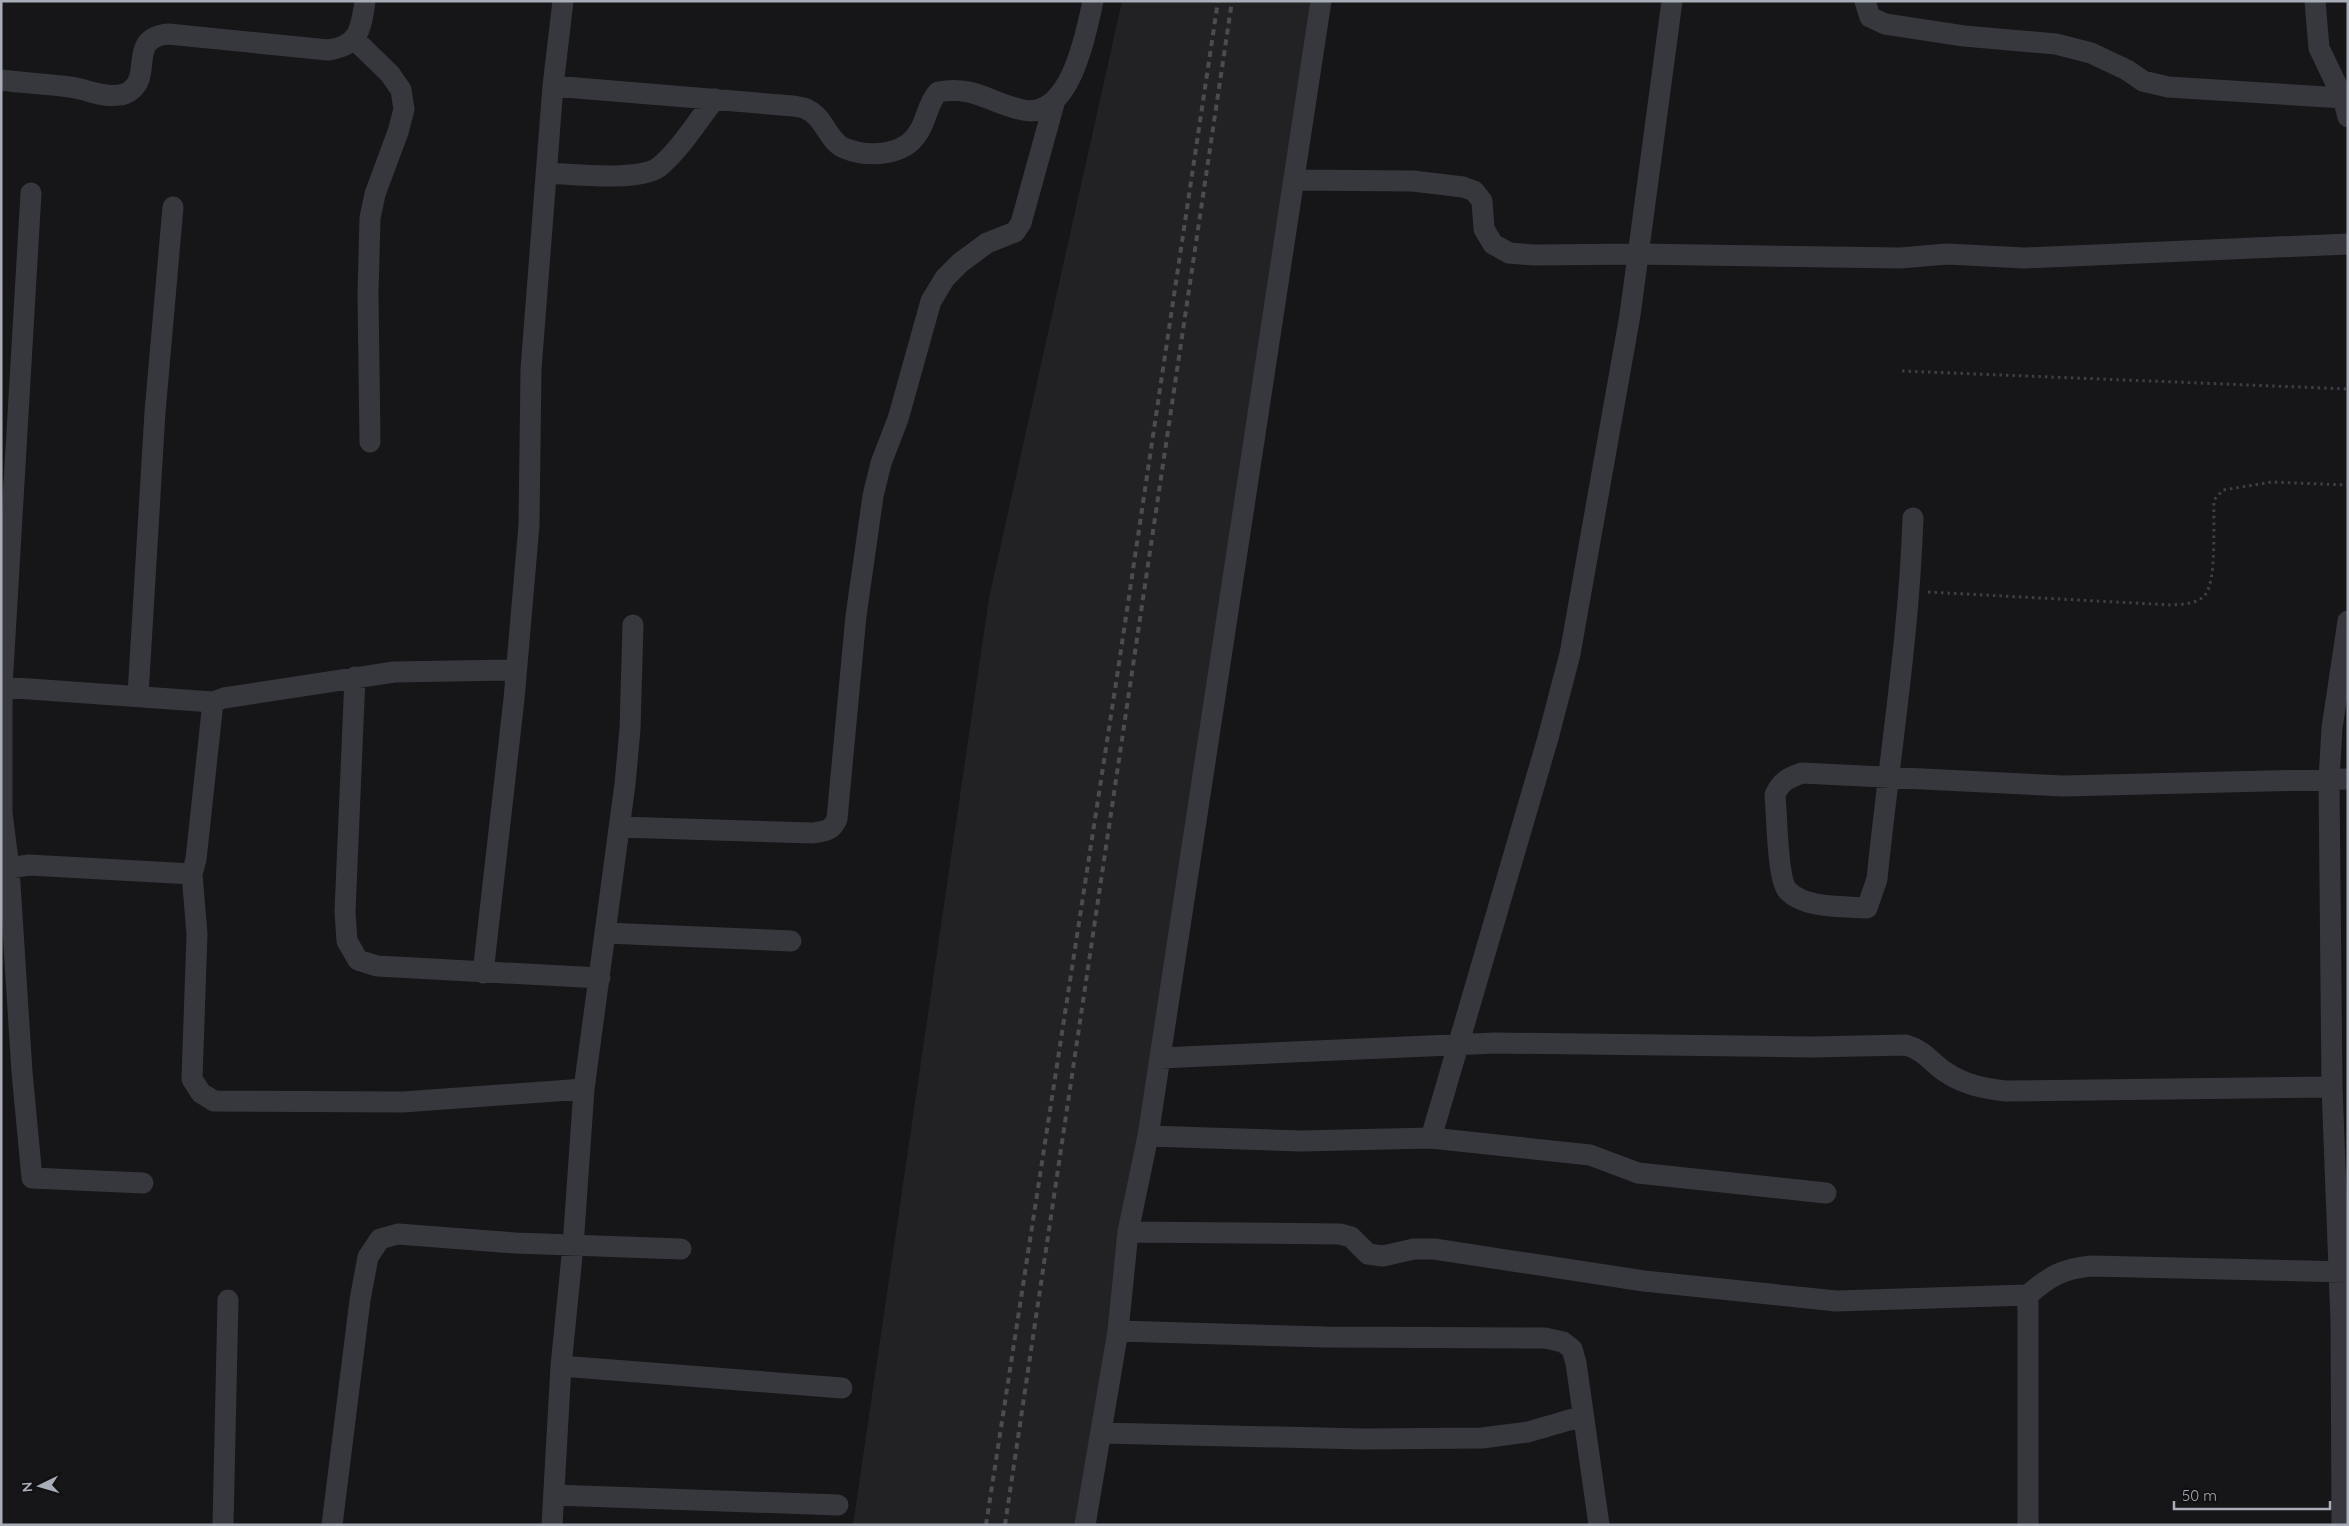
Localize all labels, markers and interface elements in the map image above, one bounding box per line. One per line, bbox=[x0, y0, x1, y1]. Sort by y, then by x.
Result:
north arrow bbox=[15, 1461, 65, 1511]
scale bar bbox=[2174, 1478, 2330, 1510]
text: N bbox=[18, 1481, 36, 1493]
text: 50 m bbox=[2182, 1486, 2217, 1505]

